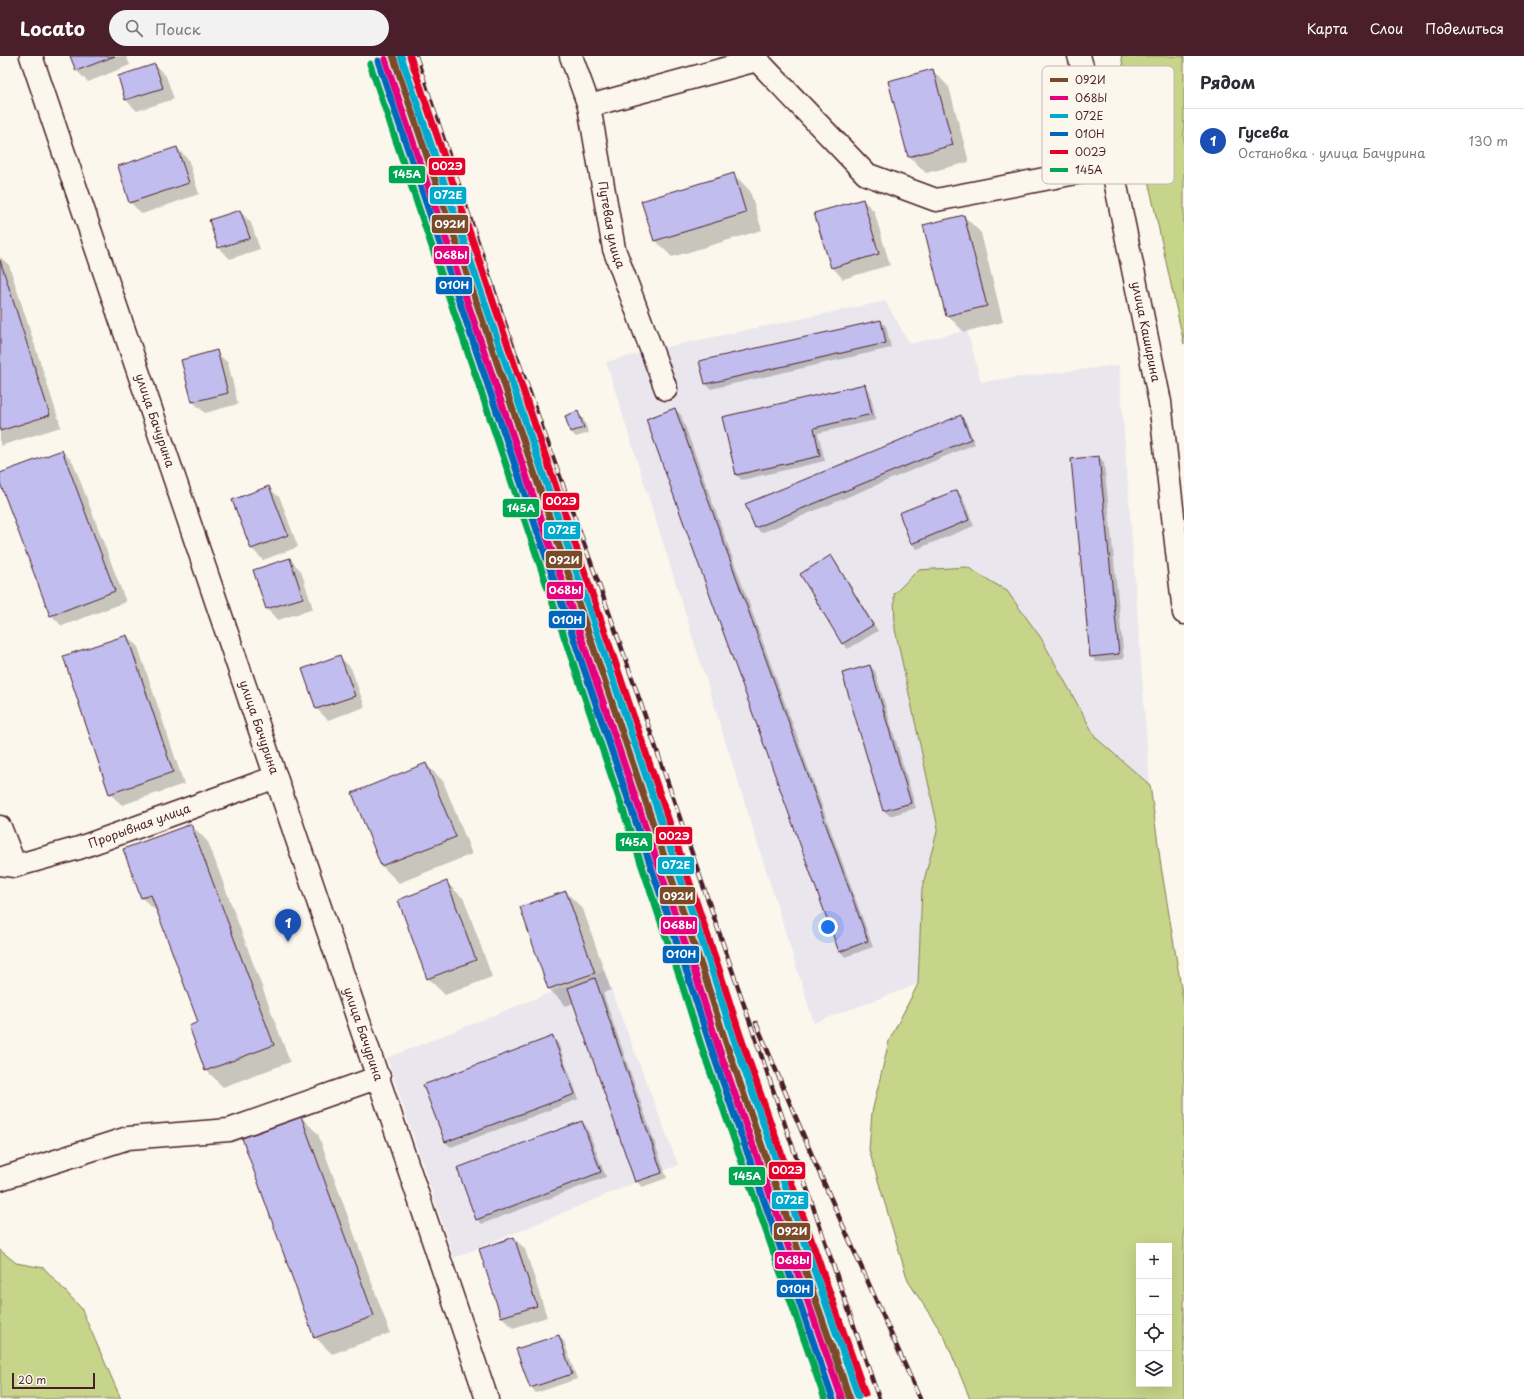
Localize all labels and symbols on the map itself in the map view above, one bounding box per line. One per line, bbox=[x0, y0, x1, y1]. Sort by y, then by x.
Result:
legend bbox=[1042, 66, 1174, 184]
text: 092И bbox=[1075, 71, 1106, 88]
text: 068Ы bbox=[1075, 89, 1107, 106]
text: 072Е bbox=[1075, 107, 1104, 124]
text: 010Н bbox=[1075, 125, 1105, 142]
text: 002Э bbox=[1075, 143, 1106, 160]
line badge: 002Э bbox=[428, 157, 466, 176]
text: 002Э bbox=[431, 157, 463, 174]
text: 145А bbox=[1075, 161, 1103, 178]
line badge: 145А bbox=[388, 165, 426, 184]
text: 145А bbox=[393, 165, 422, 182]
street label: Путевая улица bbox=[594, 180, 631, 271]
line badge: 072Е bbox=[429, 186, 467, 205]
text: 072Е bbox=[434, 186, 463, 203]
line badge: 092И bbox=[431, 214, 469, 234]
text: 092И bbox=[435, 215, 466, 232]
line badge: 068Ы bbox=[433, 245, 470, 265]
text: 068Ы bbox=[434, 246, 468, 263]
line badge: 010Н bbox=[435, 276, 473, 295]
text: 010Н bbox=[439, 276, 469, 293]
street label: улица Каширина bbox=[1128, 280, 1166, 384]
street label: улица Бачурина bbox=[131, 371, 180, 470]
line badge: 002Э bbox=[542, 492, 580, 511]
text: 002Э bbox=[545, 492, 577, 509]
line badge: 145А bbox=[502, 498, 540, 518]
text: 145А bbox=[507, 499, 536, 516]
line badge: 072Е bbox=[543, 521, 581, 540]
text: 072Е bbox=[548, 521, 577, 538]
line badge: 092И bbox=[545, 550, 583, 569]
text: 092И bbox=[549, 551, 580, 568]
line badge: 068Ы bbox=[546, 581, 584, 600]
text: 068Ы bbox=[548, 581, 582, 598]
line badge: 010Н bbox=[548, 610, 586, 629]
text: 010Н bbox=[552, 611, 582, 628]
street label: улица Бачурина bbox=[236, 678, 284, 777]
street label: Прорывная улица bbox=[86, 798, 193, 852]
line badge: 002Э bbox=[655, 826, 693, 845]
text: 002Э bbox=[658, 827, 690, 844]
line badge: 145А bbox=[615, 832, 653, 852]
text: 145А bbox=[620, 833, 649, 850]
line badge: 072Е bbox=[657, 856, 695, 875]
text: 072Е bbox=[662, 856, 691, 873]
line badge: 092И bbox=[659, 886, 696, 905]
text: 092И bbox=[663, 887, 694, 904]
pin: 1 bbox=[275, 909, 301, 942]
line badge: 068Ы bbox=[660, 916, 698, 935]
text: 068Ы bbox=[662, 916, 696, 933]
your location bbox=[818, 917, 838, 937]
line badge: 010Н bbox=[662, 945, 700, 964]
text: 010Н bbox=[666, 945, 696, 962]
street label: улица Бачурина bbox=[340, 984, 389, 1084]
line badge: 002Э bbox=[768, 1161, 806, 1180]
text: 002Э bbox=[771, 1161, 803, 1178]
line badge: 145А bbox=[728, 1166, 766, 1186]
text: 145А bbox=[733, 1167, 762, 1184]
line badge: 072Е bbox=[771, 1191, 809, 1210]
text: 072Е bbox=[776, 1191, 805, 1208]
line badge: 092И bbox=[773, 1222, 811, 1241]
text: 092И bbox=[777, 1222, 808, 1239]
line badge: 068Ы bbox=[774, 1251, 812, 1270]
text: 068Ы bbox=[776, 1251, 810, 1268]
line badge: 010Н bbox=[776, 1279, 814, 1298]
text: 010Н bbox=[780, 1280, 810, 1297]
scale bar bbox=[12, 1371, 95, 1390]

